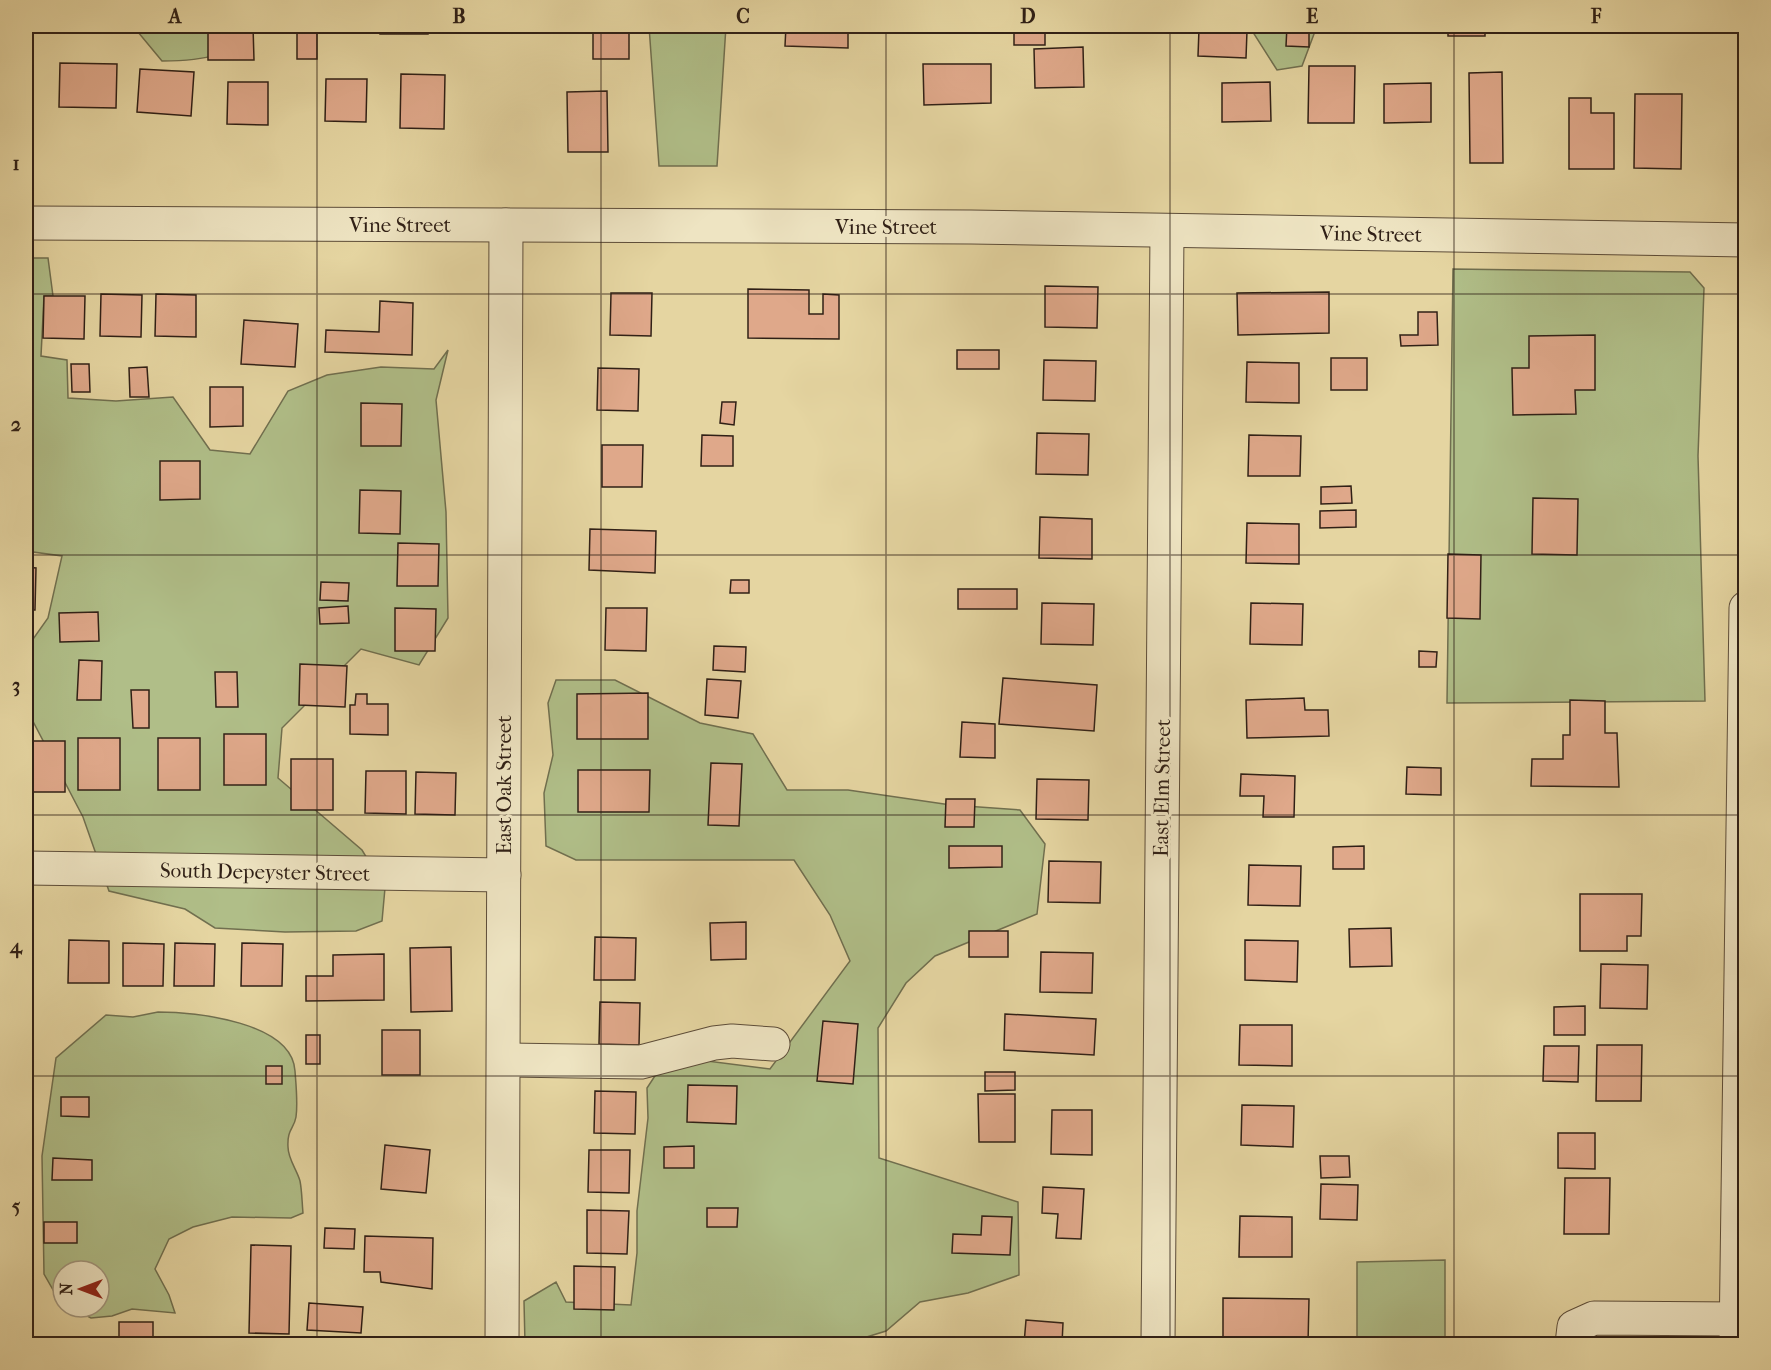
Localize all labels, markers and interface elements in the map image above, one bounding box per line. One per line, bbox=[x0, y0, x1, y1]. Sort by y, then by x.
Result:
text: A bbox=[167, 5, 183, 28]
text: B bbox=[452, 5, 466, 28]
text: C bbox=[736, 5, 750, 28]
text: D bbox=[1020, 5, 1036, 28]
text: E bbox=[1306, 5, 1318, 28]
text: F bbox=[1590, 5, 1602, 28]
text: 1 bbox=[12, 152, 20, 175]
street label: Vine Street bbox=[348, 213, 452, 237]
street label: Vine Street bbox=[834, 215, 938, 239]
street label: Vine Street bbox=[1319, 221, 1423, 247]
text: 2 bbox=[11, 413, 21, 436]
text: 3 bbox=[12, 674, 20, 697]
street label: East Oak Street bbox=[492, 715, 516, 855]
street label: East Elm Street bbox=[1149, 718, 1175, 857]
street label: South Depeyster Street bbox=[160, 858, 371, 886]
text: 4 bbox=[9, 935, 23, 959]
text: 5 bbox=[12, 1195, 21, 1218]
north arrow bbox=[51, 1259, 111, 1319]
text: N bbox=[57, 1282, 76, 1295]

